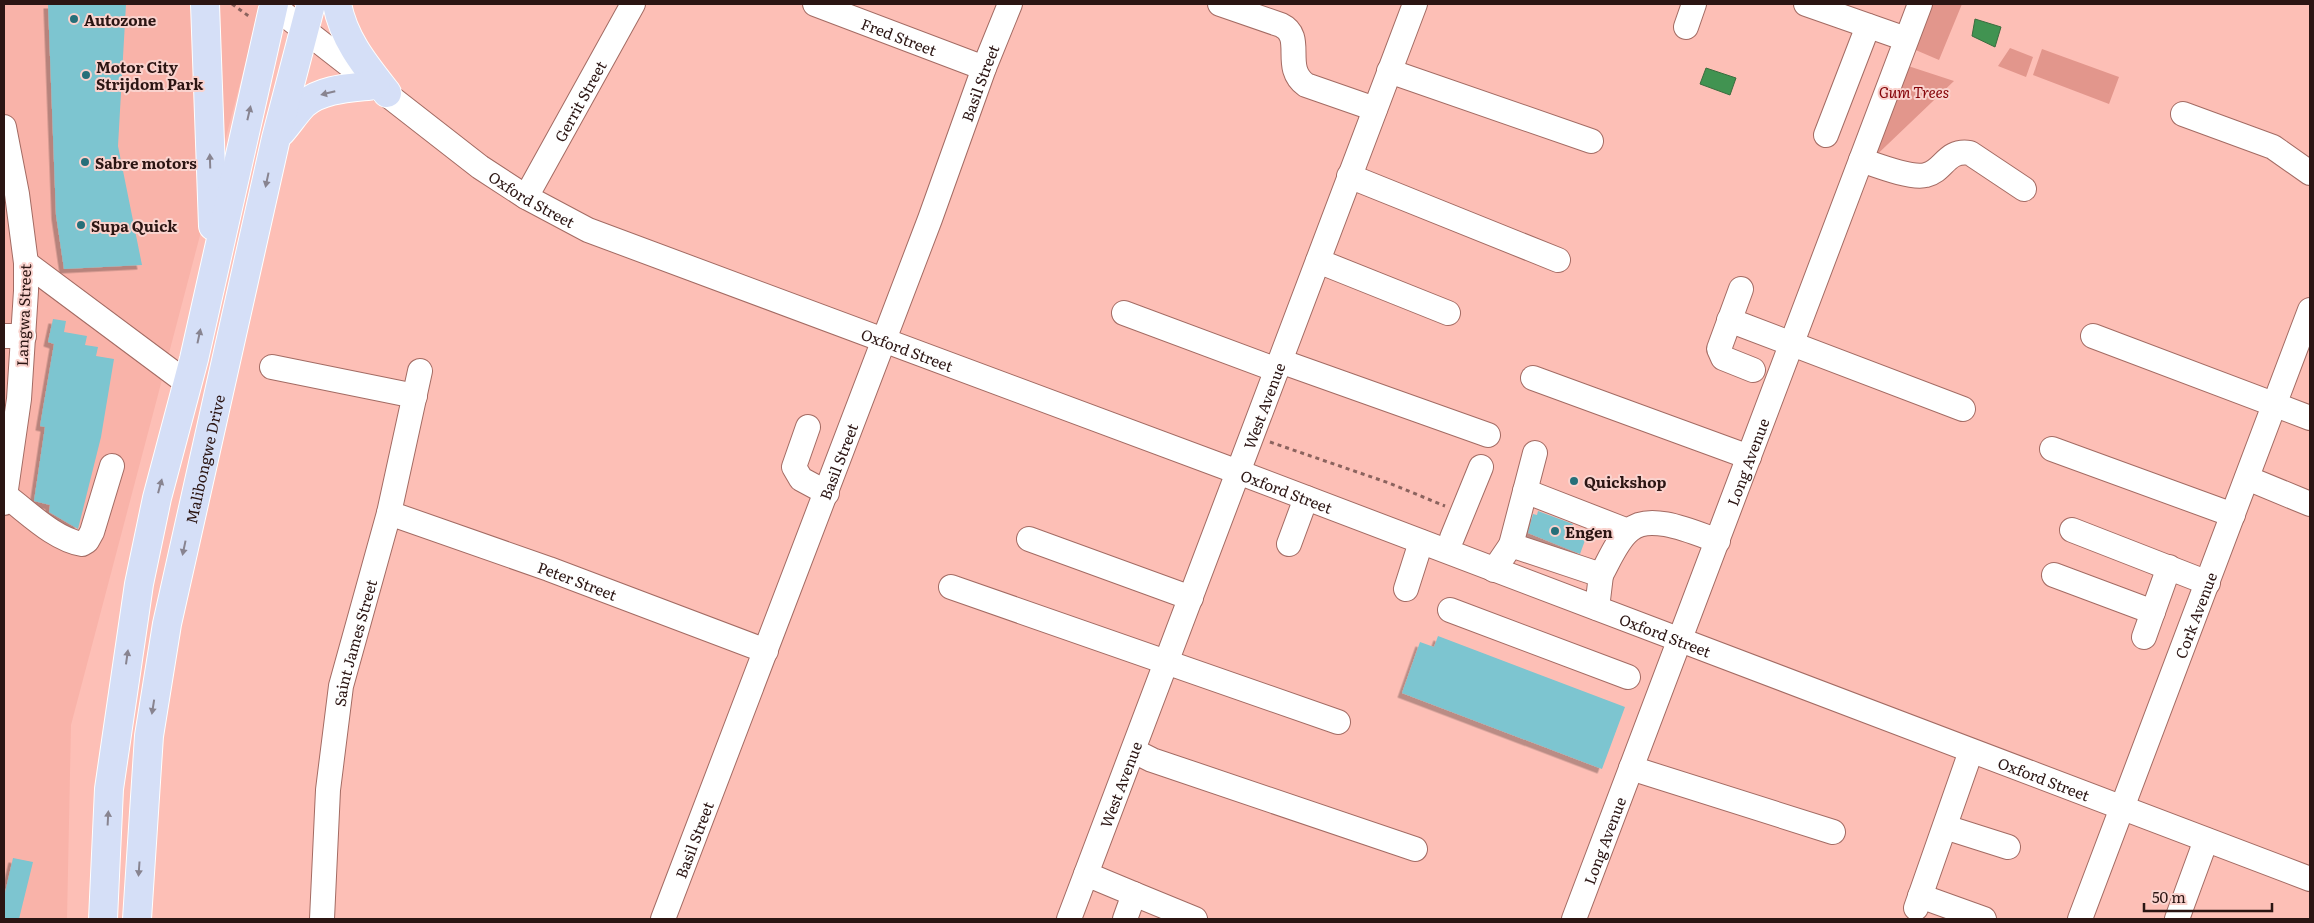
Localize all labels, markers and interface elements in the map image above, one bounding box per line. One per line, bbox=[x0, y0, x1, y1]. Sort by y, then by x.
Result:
place label: Autozone bbox=[84, 8, 157, 31]
street label: Fred Street bbox=[858, 11, 940, 61]
marker: Autozone bbox=[68, 13, 80, 25]
street label: Basil Street bbox=[954, 41, 1004, 124]
place label: Motor City Strijdom Park bbox=[96, 55, 204, 95]
street label: Gerrit Street bbox=[548, 56, 611, 146]
marker: Motor City Strijdom Park bbox=[80, 69, 92, 81]
park label: Gum Trees bbox=[1879, 80, 1949, 103]
one-way arrow bbox=[320, 89, 335, 97]
one-way arrow bbox=[245, 105, 253, 120]
place label: Sabre motors bbox=[95, 151, 197, 174]
one-way arrow bbox=[206, 153, 214, 169]
marker: Sabre motors bbox=[79, 156, 91, 168]
street label: Oxford Street bbox=[484, 164, 579, 233]
one-way arrow bbox=[263, 172, 271, 187]
place label: Supa Quick bbox=[91, 214, 178, 237]
marker: Supa Quick bbox=[75, 219, 87, 231]
street label: Langwa Street bbox=[10, 263, 36, 367]
street label: Oxford Street bbox=[858, 321, 957, 376]
one-way arrow bbox=[195, 329, 203, 344]
street label: West Avenue bbox=[1236, 359, 1290, 452]
street label: Malibongwe Drive bbox=[178, 392, 230, 526]
street label: Long Avenue bbox=[1720, 414, 1774, 509]
street label: Basil Street bbox=[813, 419, 863, 503]
street label: Oxford Street bbox=[1238, 463, 1336, 518]
place label: Quickshop bbox=[1584, 470, 1667, 493]
marker: Quickshop bbox=[1568, 475, 1580, 487]
one-way arrow bbox=[156, 478, 164, 493]
place label: Engen bbox=[1565, 520, 1613, 543]
marker: Engen bbox=[1549, 525, 1561, 537]
one-way arrow bbox=[180, 540, 188, 555]
street label: Peter Street bbox=[535, 554, 621, 605]
street label: Cork Avenue bbox=[2168, 568, 2222, 662]
street label: Saint James Street bbox=[327, 576, 382, 708]
street label: Oxford Street bbox=[1616, 606, 1715, 662]
one-way arrow bbox=[123, 649, 131, 665]
one-way arrow bbox=[149, 699, 157, 715]
street label: West Avenue bbox=[1093, 737, 1147, 831]
street label: Oxford Street bbox=[1995, 750, 2093, 806]
street label: Long Avenue bbox=[1577, 793, 1631, 888]
street label: Basil Street bbox=[668, 798, 718, 881]
one-way arrow bbox=[104, 810, 112, 826]
one-way arrow bbox=[134, 861, 142, 877]
scale bar bbox=[2144, 880, 2272, 912]
text: 50 m bbox=[2152, 885, 2186, 908]

